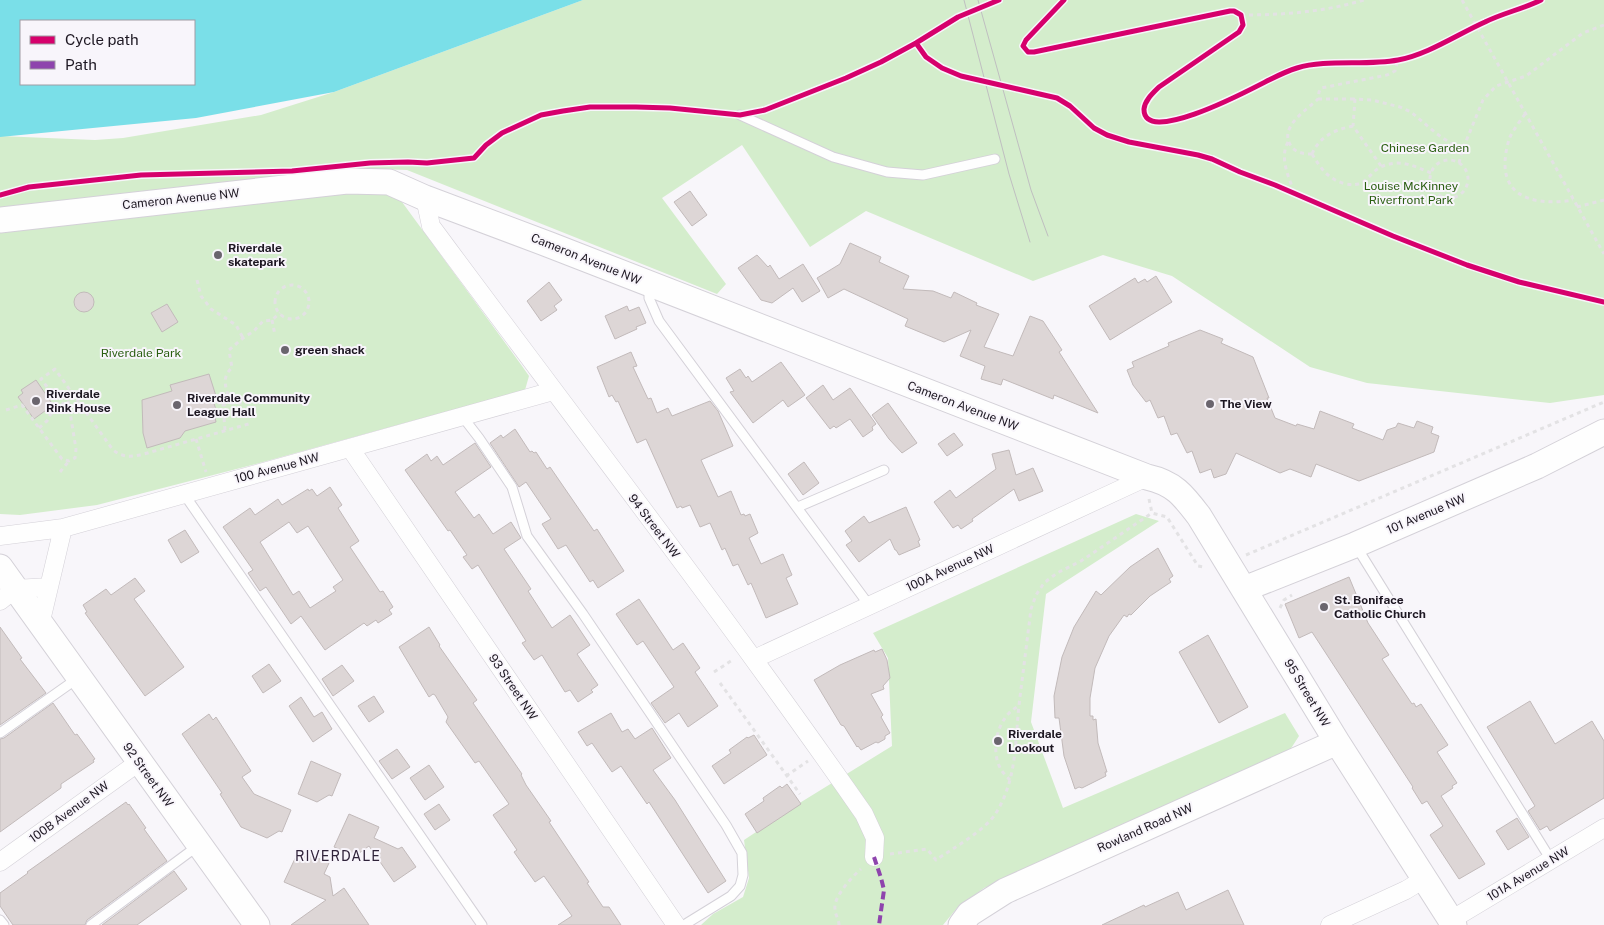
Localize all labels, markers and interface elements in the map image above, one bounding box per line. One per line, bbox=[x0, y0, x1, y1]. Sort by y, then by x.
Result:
legend bbox=[20, 20, 195, 85]
text: Cycle path bbox=[65, 31, 139, 48]
text: Path bbox=[65, 56, 97, 73]
park label: Chinese Garden bbox=[1381, 141, 1469, 155]
park label: Louise McKinney Riverfront Park bbox=[1364, 179, 1459, 207]
street label: Cameron Avenue NW bbox=[122, 186, 241, 212]
street label: Cameron Avenue NW bbox=[529, 230, 644, 288]
place label: Riverdale skatepark bbox=[228, 241, 285, 269]
marker: Riverdale skatepark bbox=[212, 249, 224, 261]
place label: green shack bbox=[295, 343, 365, 357]
marker: green shack bbox=[279, 344, 291, 356]
park label: Riverdale Park bbox=[101, 346, 182, 360]
street label: Cameron Avenue NW bbox=[906, 378, 1021, 434]
place label: Riverdale Rink House bbox=[46, 387, 111, 415]
place label: Riverdale Community League Hall bbox=[187, 391, 310, 419]
marker: Riverdale Rink House bbox=[30, 395, 42, 407]
place label: The View bbox=[1220, 397, 1272, 411]
marker: The View bbox=[1204, 398, 1216, 410]
marker: Riverdale Community League Hall bbox=[171, 399, 183, 411]
street label: 100 Avenue NW bbox=[233, 450, 321, 486]
street label: 94 Street NW bbox=[625, 491, 683, 561]
street label: 101 Avenue NW bbox=[1384, 491, 1468, 537]
street label: 100A Avenue NW bbox=[904, 541, 997, 595]
place label: St. Boniface Catholic Church bbox=[1334, 593, 1426, 621]
marker: St. Boniface Catholic Church bbox=[1318, 601, 1330, 613]
street label: 93 Street NW bbox=[486, 651, 540, 723]
street label: 95 Street NW bbox=[1281, 657, 1333, 730]
place label: Riverdale Lookout bbox=[1008, 727, 1062, 755]
marker: Riverdale Lookout bbox=[992, 735, 1004, 747]
street label: 92 Street NW bbox=[120, 740, 176, 810]
street label: 100B Avenue NW bbox=[26, 778, 112, 846]
street label: Rowland Road NW bbox=[1095, 800, 1195, 855]
street label: 101A Avenue NW bbox=[1484, 844, 1572, 904]
district label: RIVERDALE bbox=[295, 848, 381, 864]

